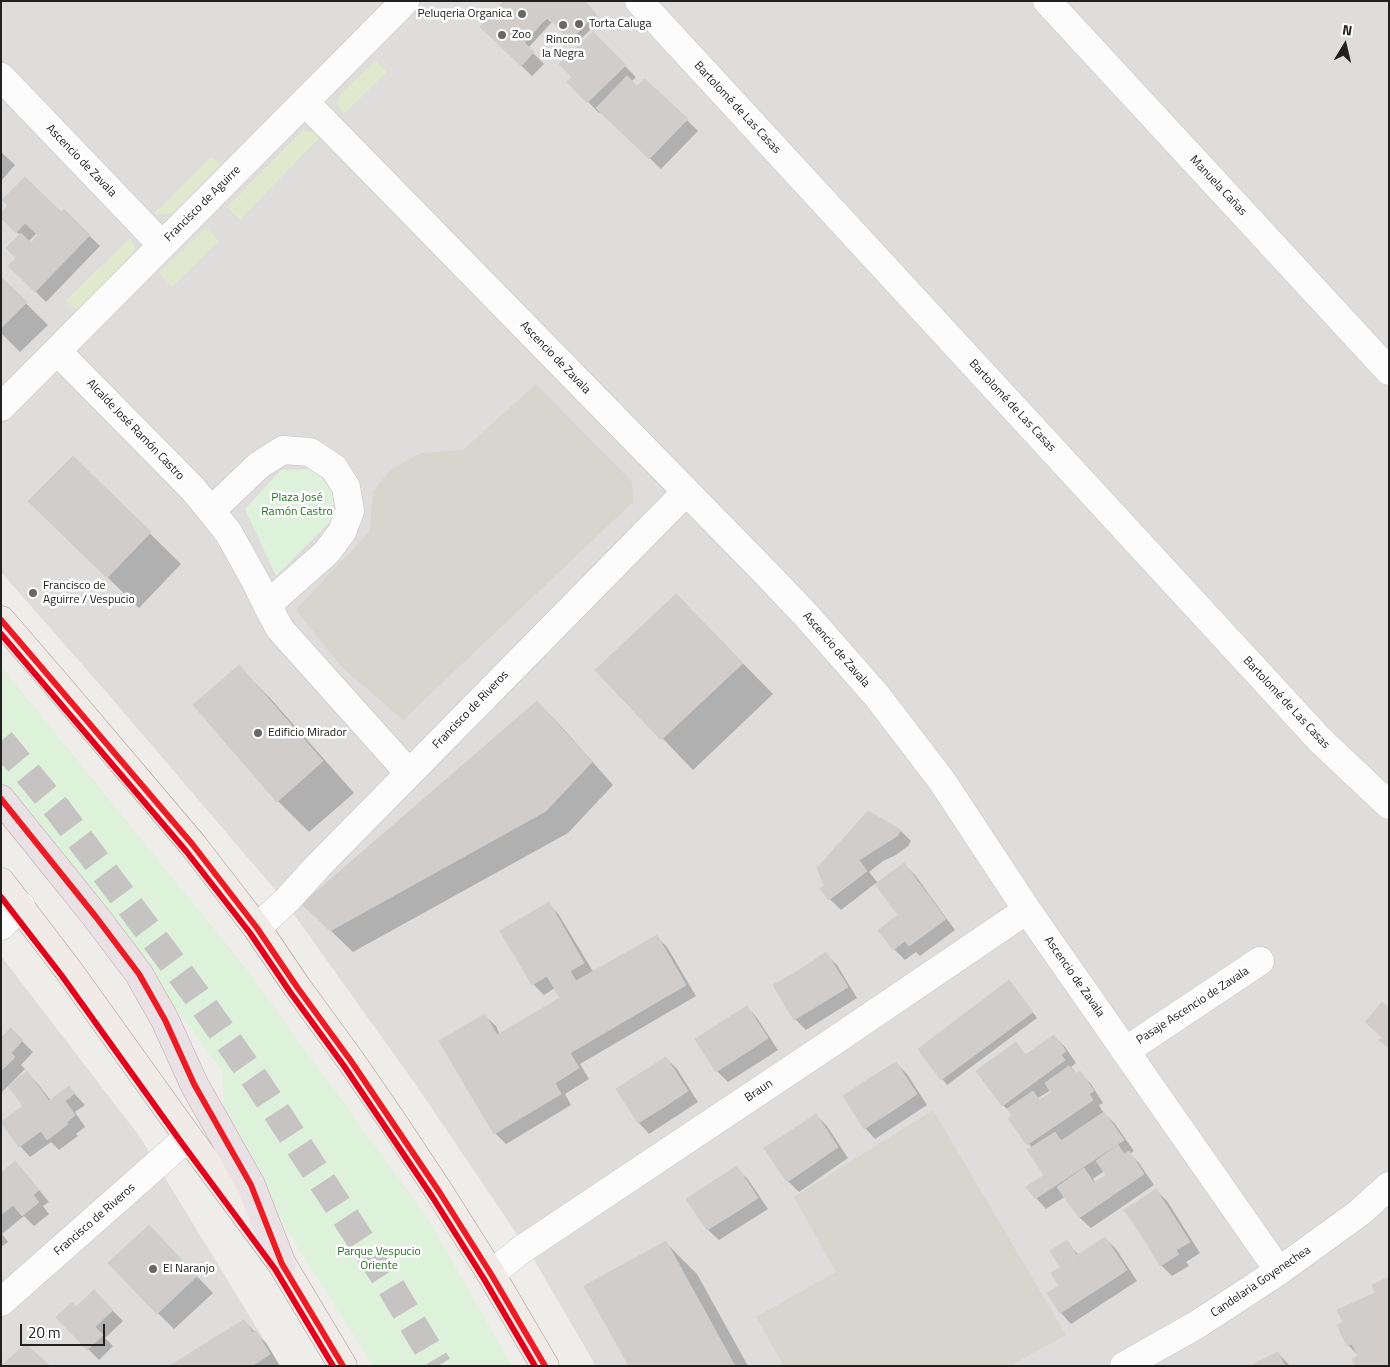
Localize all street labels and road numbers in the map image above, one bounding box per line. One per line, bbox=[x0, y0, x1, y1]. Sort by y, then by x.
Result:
street label: Bartolomé de Las Casas bbox=[691, 59, 783, 157]
street label: Ascencio de Zavala bbox=[43, 122, 119, 200]
street label: Manuela Cañas bbox=[1186, 153, 1250, 219]
street label: Francisco de Aguirre bbox=[162, 163, 244, 245]
street label: Ascencio de Zavala bbox=[517, 319, 593, 397]
street label: Bartolomé de Las Casas bbox=[966, 357, 1058, 455]
street label: Alcalde José Ramón Castro bbox=[83, 377, 187, 483]
street label: Ascencio de Zavala bbox=[799, 609, 873, 691]
street label: Bartolomé de Las Casas bbox=[1240, 654, 1332, 752]
street label: Francisco de Riveros bbox=[430, 668, 512, 752]
street label: Ascencio de Zavala bbox=[1041, 934, 1107, 1020]
street label: Pasaje Ascencio de Zavala bbox=[1134, 964, 1252, 1048]
street label: Braun bbox=[742, 1077, 776, 1105]
street label: Francisco de Riveros bbox=[51, 1181, 139, 1259]
street label: Candelaria Goyenechea bbox=[1208, 1243, 1314, 1321]

